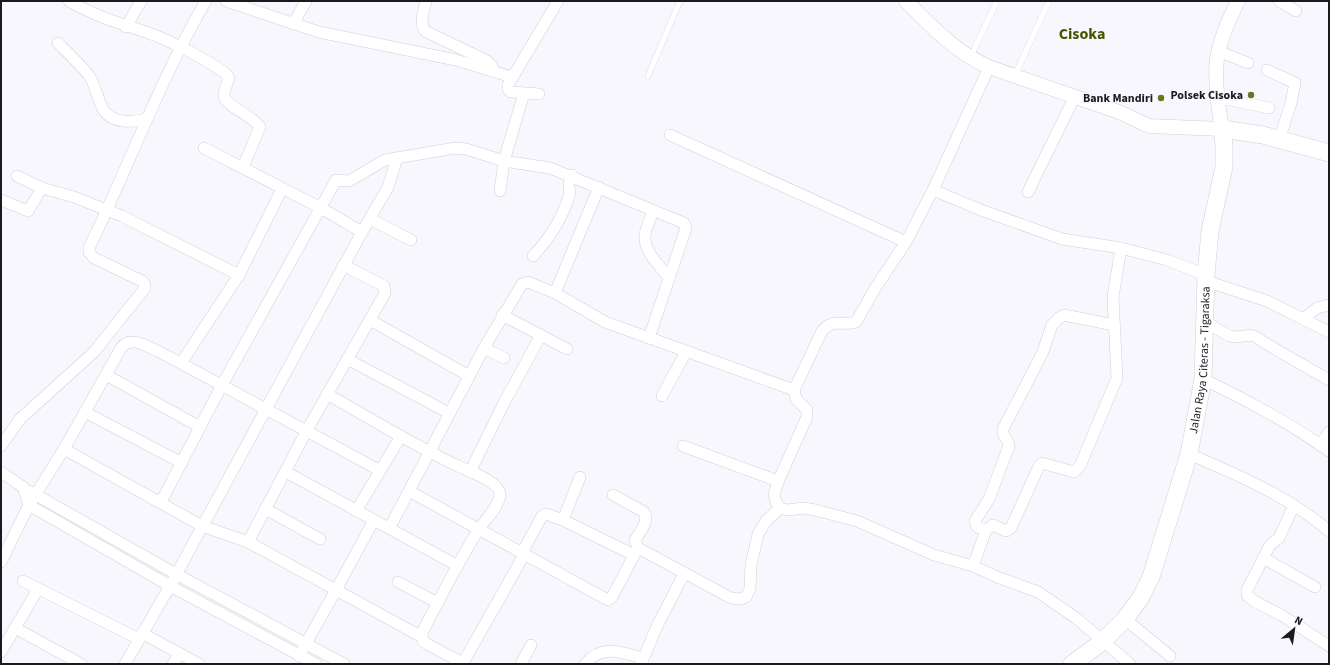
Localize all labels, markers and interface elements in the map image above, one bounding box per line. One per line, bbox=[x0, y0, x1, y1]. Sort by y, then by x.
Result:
district label: Cisoka bbox=[1059, 23, 1105, 45]
place label: Polsek Cisoka bbox=[1170, 87, 1243, 104]
place label: Bank Mandiri bbox=[1083, 90, 1153, 107]
marker: Polsek Cisoka bbox=[1246, 90, 1256, 100]
marker: Bank Mandiri bbox=[1156, 93, 1166, 103]
street label: Jalan Raya Citeras - Tigaraksa bbox=[1185, 286, 1215, 435]
north arrow bbox=[1274, 609, 1314, 649]
text: N bbox=[1292, 612, 1305, 629]

